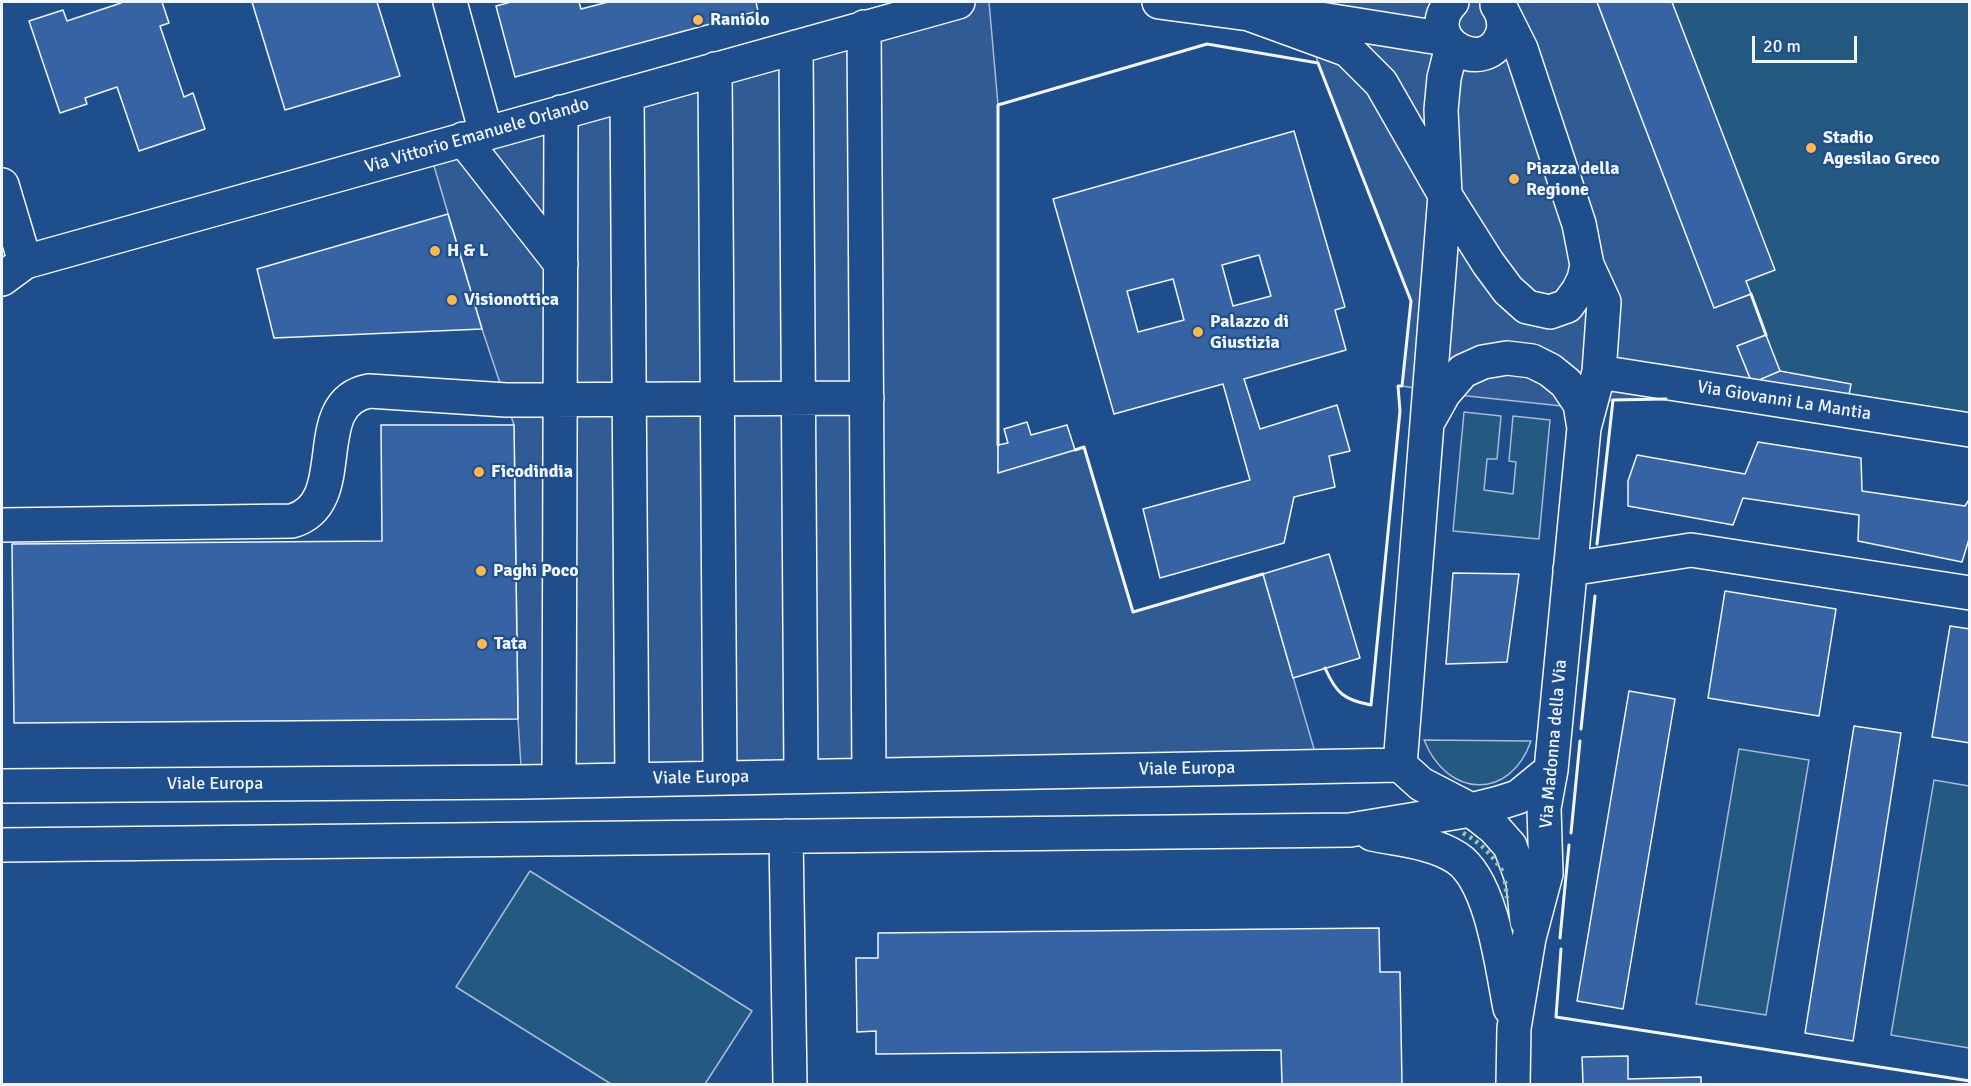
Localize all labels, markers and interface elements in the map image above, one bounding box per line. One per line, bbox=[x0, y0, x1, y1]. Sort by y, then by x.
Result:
place label: Raniolo bbox=[710, 9, 770, 31]
marker: Raniolo bbox=[691, 13, 705, 27]
scale bar bbox=[1755, 24, 1860, 62]
text: 20 m bbox=[1763, 35, 1801, 57]
street label: Via Vittorio Emanuele Orlando bbox=[362, 94, 592, 178]
place label: Stadio Agesilao Greco bbox=[1823, 127, 1940, 170]
marker: Stadio Agesilao Greco bbox=[1804, 141, 1818, 155]
place label: Piazza della Regione bbox=[1526, 158, 1620, 201]
marker: Piazza della Regione bbox=[1507, 172, 1521, 186]
place label: H & L bbox=[447, 240, 488, 262]
marker: H & L bbox=[428, 244, 442, 258]
place label: Visionottica bbox=[464, 289, 559, 311]
marker: Visionottica bbox=[445, 293, 459, 307]
place label: Palazzo di Giustizia bbox=[1210, 311, 1289, 354]
marker: Palazzo di Giustizia bbox=[1191, 325, 1205, 339]
street label: Via Giovanni La Mantia bbox=[1695, 377, 1873, 425]
place label: Ficodindia bbox=[491, 461, 573, 483]
marker: Ficodindia bbox=[472, 465, 486, 479]
place label: Paghi Poco bbox=[493, 560, 579, 582]
marker: Paghi Poco bbox=[474, 564, 488, 578]
place label: Tata bbox=[494, 633, 527, 655]
marker: Tata bbox=[475, 637, 489, 651]
street label: Via Madonna della Via bbox=[1536, 658, 1572, 830]
street label: Viale Europa bbox=[1139, 757, 1235, 781]
street label: Viale Europa bbox=[653, 766, 749, 790]
street label: Viale Europa bbox=[167, 773, 263, 795]

